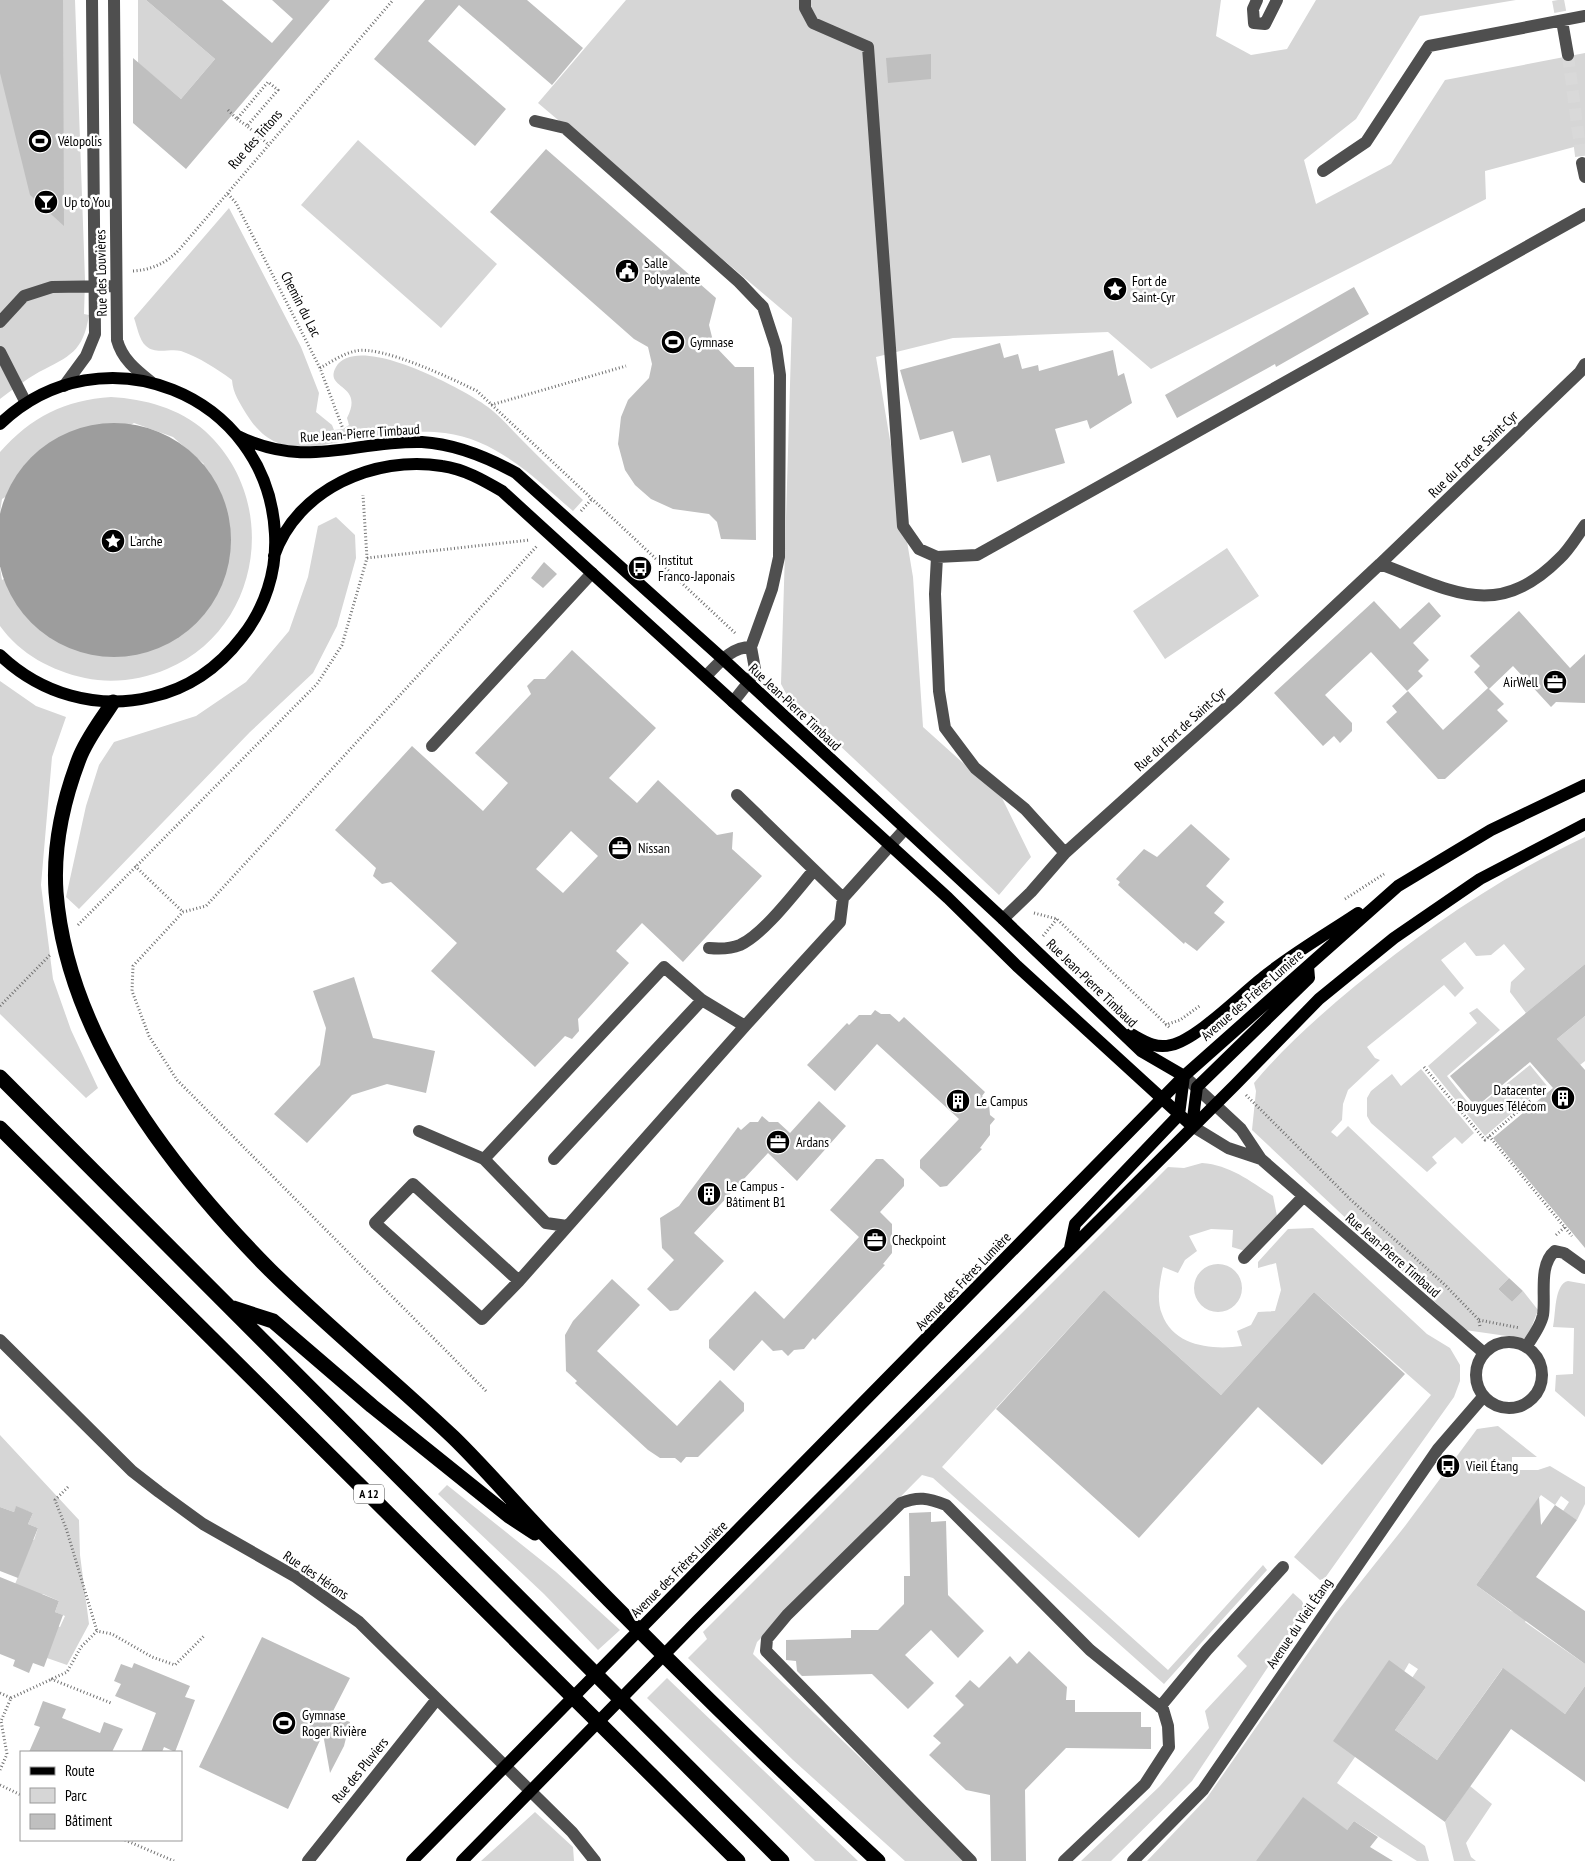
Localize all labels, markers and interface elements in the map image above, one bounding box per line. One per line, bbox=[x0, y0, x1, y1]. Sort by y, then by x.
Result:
street label: Rue des Tritons bbox=[224, 105, 286, 173]
sports icon: Vélopolis bbox=[27, 128, 53, 154]
place label: Vélopolis bbox=[57, 132, 102, 150]
bar icon: Up to You bbox=[33, 189, 59, 215]
place label: Up to You bbox=[64, 193, 110, 211]
street label: Rue des Louvières bbox=[91, 229, 111, 317]
place label: Salle Polyvalente bbox=[644, 254, 701, 288]
public building icon: Salle Polyvalente bbox=[614, 258, 640, 284]
street label: Chemin du Lac bbox=[277, 268, 325, 340]
place label: Fort de Saint-Cyr bbox=[1132, 272, 1176, 306]
place icon: Fort de Saint-Cyr bbox=[1102, 276, 1128, 302]
sports icon: Gymnase bbox=[660, 329, 686, 355]
place label: Gymnase bbox=[690, 333, 734, 351]
street label: Rue du Fort de Saint-Cyr bbox=[1424, 407, 1522, 501]
street label: Rue Jean-Pierre Timbaud bbox=[300, 420, 420, 446]
place icon: L'arche bbox=[100, 528, 126, 554]
place label: L'arche bbox=[130, 532, 163, 550]
place label: Institut Franco-Japonais bbox=[658, 551, 735, 585]
bus stop icon: Institut Franco-Japonais bbox=[627, 555, 653, 581]
street label: Rue Jean-Pierre Timbaud bbox=[745, 660, 845, 754]
office icon: AirWell bbox=[1542, 669, 1568, 695]
place label: AirWell bbox=[1503, 673, 1539, 691]
street label: Rue du Fort de Saint-Cyr bbox=[1130, 683, 1230, 775]
office icon: Nissan bbox=[607, 835, 633, 861]
place label: Nissan bbox=[638, 839, 670, 857]
street label: Rue Jean-Pierre Timbaud bbox=[1043, 935, 1141, 1031]
street label: Avenue des Frères Lumière bbox=[1197, 945, 1307, 1044]
place label: Datacenter Bouygues Télécom bbox=[1457, 1081, 1546, 1115]
building icon: Datacenter Bouygues Télécom bbox=[1550, 1085, 1576, 1111]
building icon: Le Campus bbox=[945, 1088, 971, 1114]
place label: Le Campus bbox=[976, 1092, 1028, 1110]
office icon: Ardans bbox=[765, 1129, 791, 1155]
place label: Ardans bbox=[796, 1133, 829, 1151]
place label: Le Campus - Bâtiment B1 bbox=[726, 1177, 786, 1211]
building icon: Le Campus - Bâtiment B1 bbox=[696, 1181, 722, 1207]
street label: Rue Jean-Pierre Timbaud bbox=[1342, 1209, 1444, 1301]
office icon: Checkpoint bbox=[862, 1227, 888, 1253]
street label: Avenue des Frères Lumière bbox=[911, 1228, 1015, 1334]
place label: Checkpoint bbox=[892, 1231, 946, 1249]
bus stop icon: Vieil Étang bbox=[1435, 1453, 1461, 1479]
place label: Vieil Étang bbox=[1465, 1457, 1518, 1475]
road number: A 12 bbox=[354, 1485, 384, 1504]
street label: Avenue des Frères Lumière bbox=[627, 1517, 731, 1621]
street label: Rue des Hérons bbox=[280, 1547, 352, 1604]
street label: Avenue du Vieil Étang bbox=[1262, 1574, 1336, 1672]
place label: Gymnase Roger Rivière bbox=[302, 1706, 367, 1740]
sports icon: Gymnase Roger Rivière bbox=[271, 1710, 297, 1736]
street label: Rue des Pluviers bbox=[328, 1733, 392, 1807]
legend bbox=[20, 1751, 182, 1841]
text: Route bbox=[65, 1761, 95, 1780]
text: Parc bbox=[65, 1786, 87, 1805]
text: Bâtiment bbox=[65, 1811, 112, 1830]

